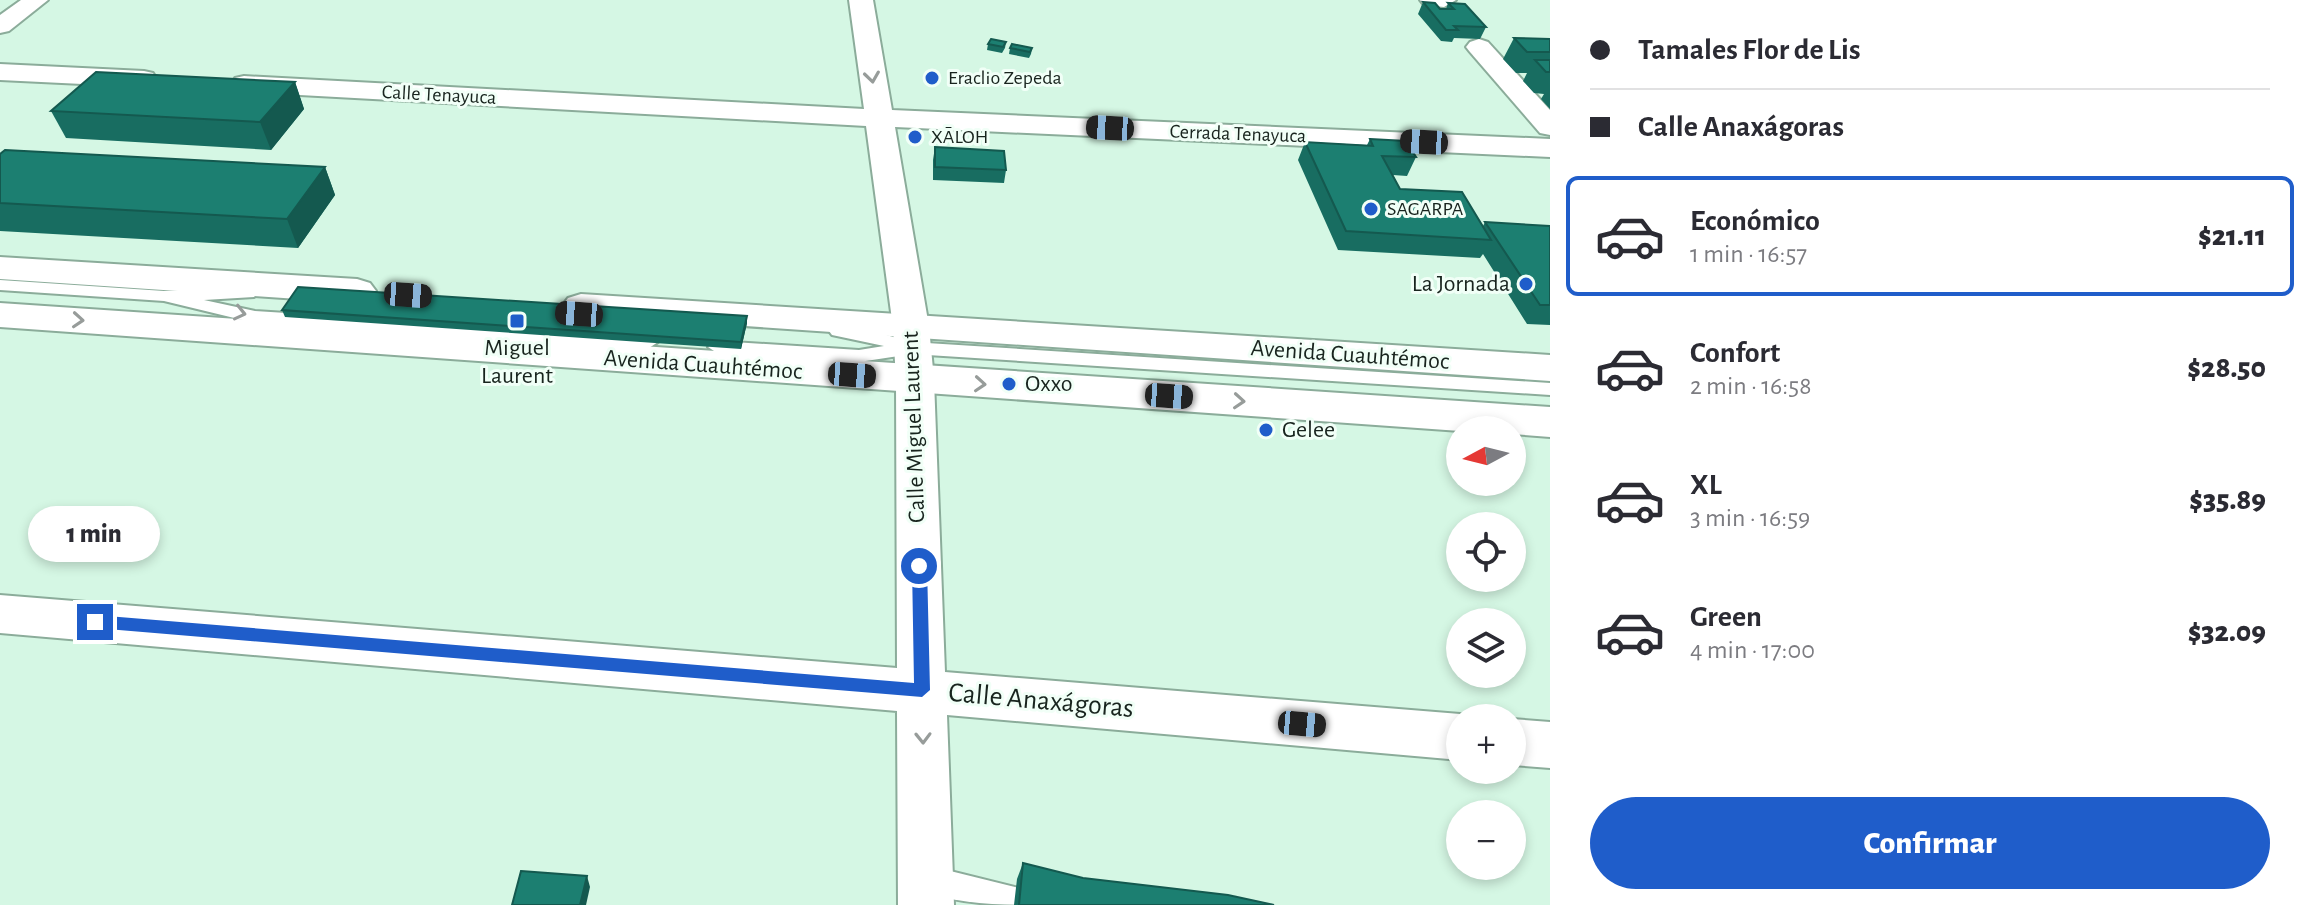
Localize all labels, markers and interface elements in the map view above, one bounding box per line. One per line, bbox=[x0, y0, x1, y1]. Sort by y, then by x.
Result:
text: Tamales Flor de Lis bbox=[1638, 35, 1860, 65]
place label: Eraclio Zepeda bbox=[948, 68, 1062, 88]
marker: Eraclio Zepeda bbox=[923, 69, 941, 87]
one-way arrow bbox=[863, 70, 880, 84]
street label: Calle Tenayuca bbox=[381, 82, 497, 108]
text: Calle Anaxágoras bbox=[1638, 112, 1844, 142]
car bbox=[1085, 115, 1135, 141]
street label: Cerrada Tenayuca bbox=[1169, 122, 1307, 146]
place label: XĀLOH bbox=[931, 127, 988, 147]
marker: XĀLOH bbox=[906, 128, 924, 146]
car bbox=[1399, 129, 1449, 155]
place label: SAGARPA bbox=[1387, 199, 1464, 219]
marker: SAGARPA bbox=[1362, 200, 1380, 218]
icon: car bbox=[1594, 200, 1666, 272]
text: Económico bbox=[1690, 206, 1820, 236]
text: $21.11 bbox=[2198, 221, 2266, 251]
text: 1 min · 16:57 bbox=[1690, 241, 1807, 267]
place label: La Jornada bbox=[1412, 272, 1510, 296]
marker: La Jornada bbox=[1517, 275, 1535, 293]
car bbox=[383, 281, 433, 309]
car bbox=[554, 300, 604, 328]
one-way arrow bbox=[233, 304, 247, 321]
one-way arrow bbox=[72, 311, 85, 328]
marker: Miguel Laurent bbox=[508, 312, 526, 330]
street label: Calle Miguel Laurent bbox=[899, 330, 929, 523]
icon: car bbox=[1594, 332, 1666, 404]
place label: Miguel Laurent bbox=[481, 336, 553, 388]
street label: Avenida Cuauhtémoc bbox=[1250, 336, 1450, 374]
text: Confort bbox=[1690, 338, 1780, 368]
street label: Avenida Cuauhtémoc bbox=[603, 346, 803, 384]
text: $28.50 bbox=[2187, 353, 2266, 383]
car bbox=[827, 361, 877, 389]
place label: Oxxo bbox=[1025, 372, 1073, 396]
text: 2 min · 16:58 bbox=[1690, 373, 1811, 399]
one-way arrow bbox=[974, 375, 987, 392]
marker: Oxxo bbox=[1000, 375, 1018, 393]
car bbox=[1144, 382, 1194, 410]
one-way arrow bbox=[1233, 392, 1246, 409]
north arrow bbox=[1446, 416, 1526, 496]
map controls bbox=[1446, 416, 1526, 880]
place label: Gelee bbox=[1282, 418, 1335, 442]
marker: Gelee bbox=[1257, 421, 1275, 439]
icon: car bbox=[1594, 464, 1666, 536]
text: XL bbox=[1690, 470, 1722, 500]
text: $35.89 bbox=[2189, 485, 2266, 515]
text: 3 min · 16:59 bbox=[1690, 505, 1810, 531]
callout: 1 min bbox=[29, 506, 161, 562]
button: locate bbox=[1446, 512, 1526, 592]
text: 1 min bbox=[66, 521, 122, 547]
route start bbox=[901, 548, 937, 584]
icon: car bbox=[1594, 596, 1666, 668]
text: Green bbox=[1690, 602, 1762, 632]
route end bbox=[77, 604, 113, 640]
button: layers bbox=[1446, 608, 1526, 688]
text: $32.09 bbox=[2188, 617, 2266, 647]
text: 4 min · 17:00 bbox=[1690, 637, 1815, 663]
street label: Calle Anaxágoras bbox=[947, 679, 1135, 723]
button: + bbox=[1446, 704, 1526, 784]
car bbox=[1277, 710, 1327, 738]
one-way arrow bbox=[915, 732, 932, 745]
button: Confirmar bbox=[1590, 797, 2270, 889]
button: − bbox=[1446, 800, 1526, 880]

